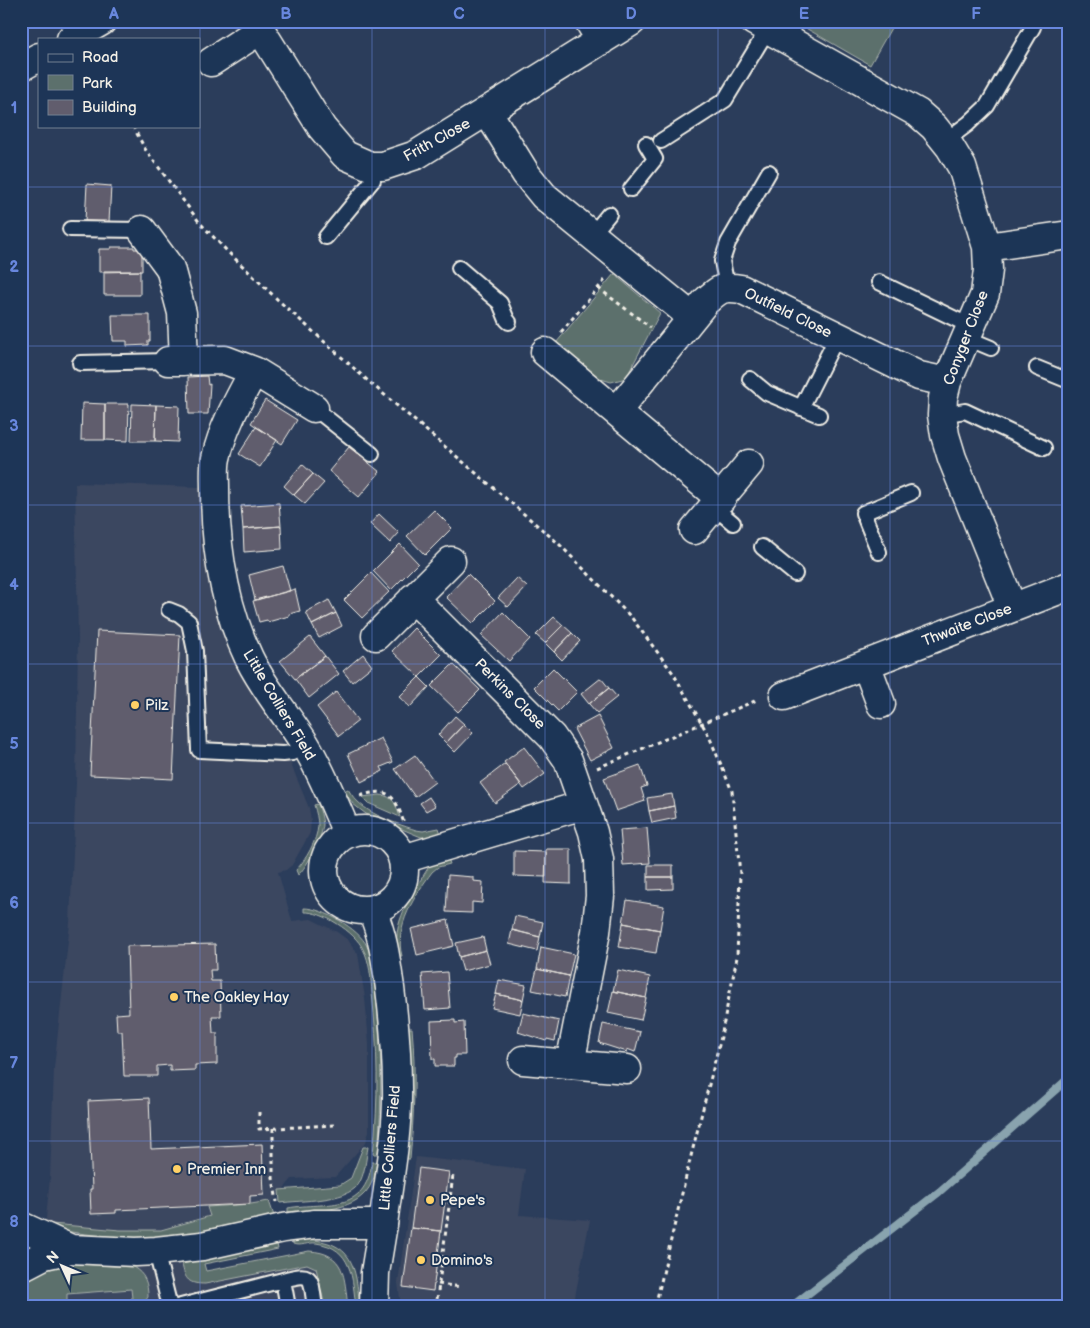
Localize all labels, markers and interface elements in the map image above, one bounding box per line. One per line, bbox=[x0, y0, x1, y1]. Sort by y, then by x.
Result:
text: A bbox=[108, 5, 119, 24]
text: B bbox=[280, 5, 292, 24]
text: C bbox=[453, 5, 465, 24]
text: D bbox=[625, 5, 637, 24]
text: E bbox=[799, 5, 809, 24]
text: F bbox=[971, 5, 981, 24]
legend bbox=[38, 38, 200, 128]
text: Road bbox=[82, 48, 118, 67]
text: Park bbox=[82, 74, 113, 93]
text: Building bbox=[82, 98, 137, 117]
text: 1 bbox=[11, 99, 17, 118]
street label: Frith Close bbox=[400, 114, 474, 166]
text: 2 bbox=[9, 258, 19, 277]
street label: Outfield Close bbox=[741, 284, 835, 342]
street label: Conyger Close bbox=[939, 288, 993, 388]
text: 3 bbox=[9, 417, 19, 436]
text: 4 bbox=[9, 576, 19, 595]
street label: Thwaite Close bbox=[919, 599, 1015, 651]
street label: Little Colliers Field bbox=[238, 646, 320, 764]
street label: Perkins Close bbox=[471, 655, 550, 734]
place label: Pilz bbox=[145, 696, 169, 715]
marker: Pilz bbox=[129, 699, 141, 711]
text: 5 bbox=[9, 735, 19, 754]
text: 6 bbox=[9, 894, 19, 913]
place label: The Oakley Hay bbox=[184, 988, 289, 1007]
marker: The Oakley Hay bbox=[168, 991, 180, 1003]
text: 7 bbox=[10, 1054, 19, 1073]
street label: Little Colliers Field bbox=[375, 1084, 405, 1212]
place label: Premier Inn bbox=[187, 1160, 266, 1179]
marker: Premier Inn bbox=[171, 1163, 183, 1175]
place label: Pepe's bbox=[440, 1191, 486, 1210]
marker: Pepe's bbox=[424, 1194, 436, 1206]
text: 8 bbox=[9, 1213, 19, 1232]
north arrow bbox=[38, 1240, 88, 1290]
text: N bbox=[43, 1248, 63, 1267]
place label: Domino's bbox=[431, 1251, 493, 1270]
marker: Domino's bbox=[415, 1254, 427, 1266]

